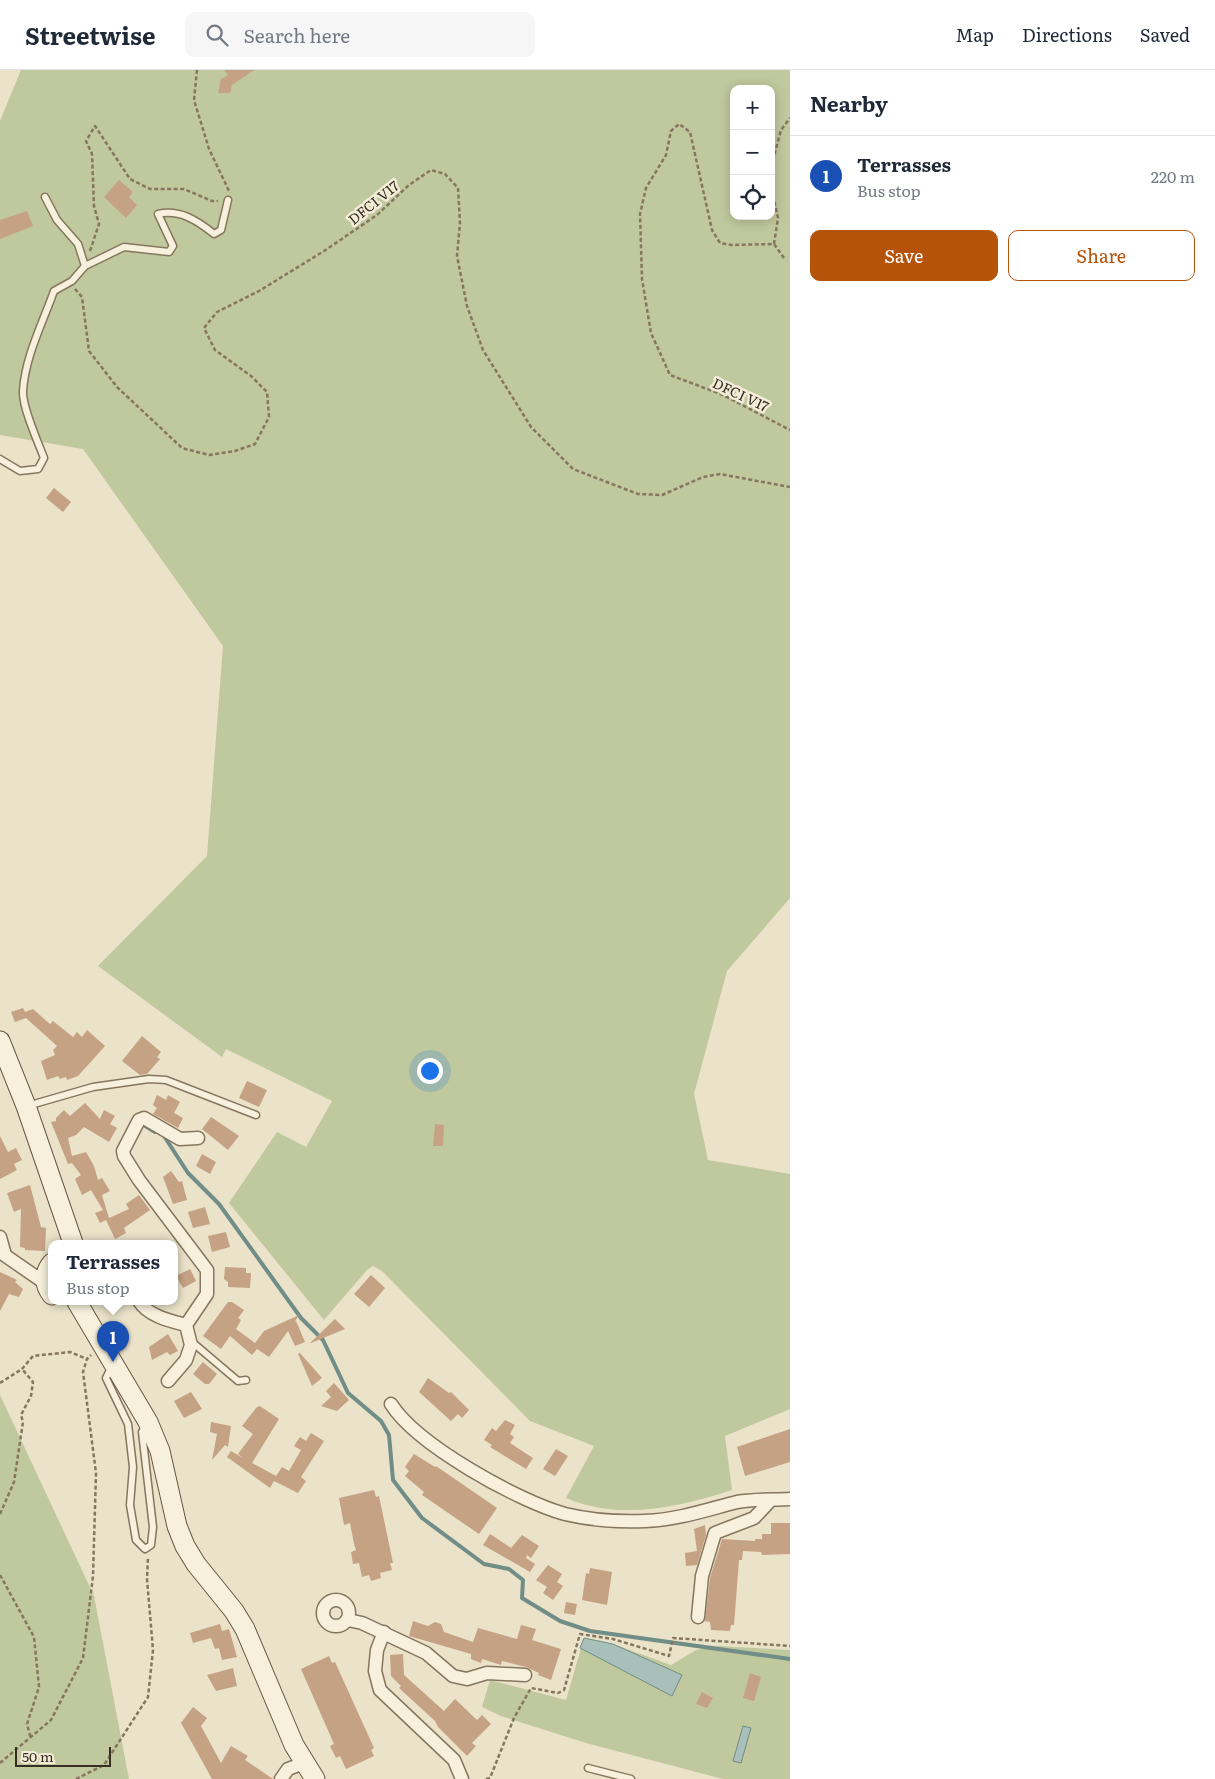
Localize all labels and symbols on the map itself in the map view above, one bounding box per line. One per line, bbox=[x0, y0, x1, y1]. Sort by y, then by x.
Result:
street label: DFCI V17 bbox=[343, 175, 403, 229]
street label: DFCI V17 bbox=[709, 372, 773, 416]
your location bbox=[417, 1058, 443, 1084]
pin: 1 bbox=[97, 1321, 129, 1362]
scale bar bbox=[15, 1744, 111, 1767]

